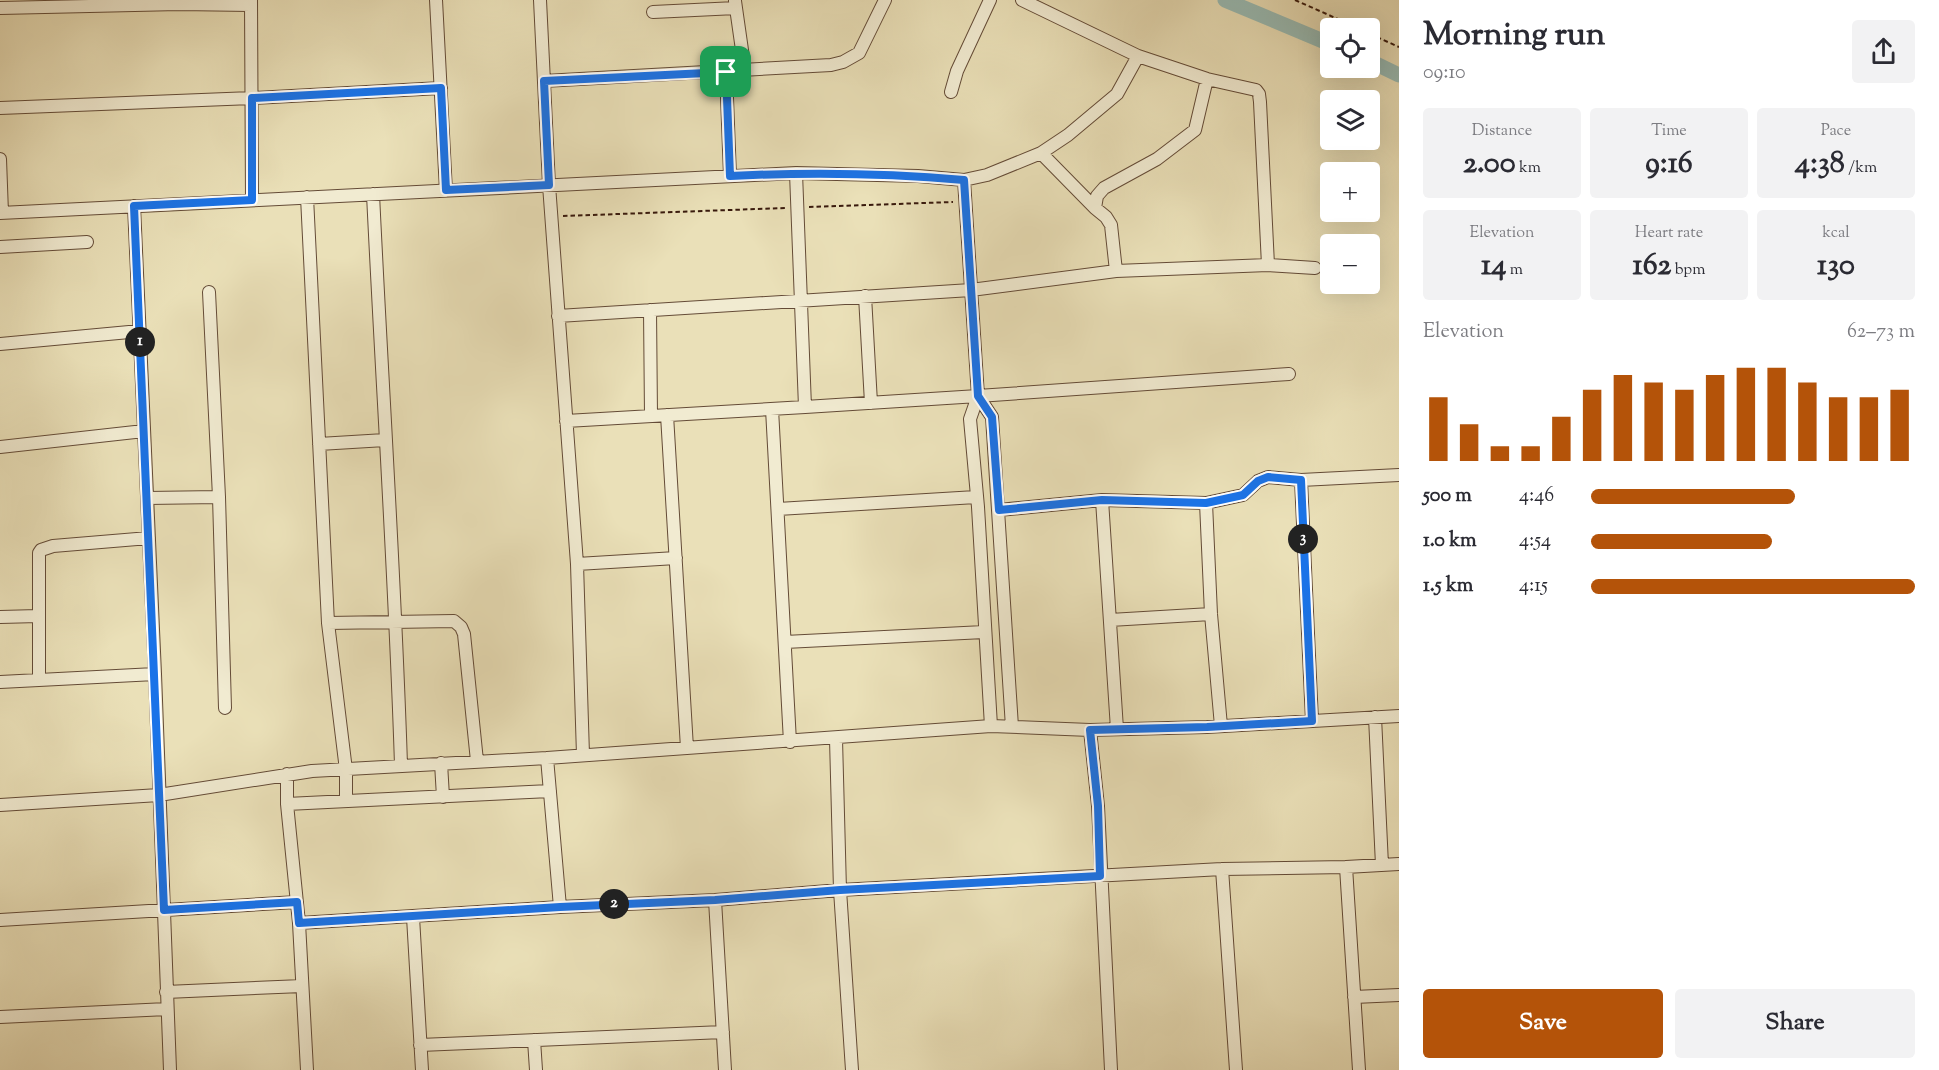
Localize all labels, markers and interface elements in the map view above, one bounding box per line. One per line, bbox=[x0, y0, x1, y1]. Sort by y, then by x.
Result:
text: Morning run bbox=[1423, 12, 1605, 60]
map controls bbox=[1320, 18, 1380, 294]
button: locate bbox=[1320, 18, 1380, 78]
button: share bbox=[1852, 20, 1915, 83]
pin bbox=[700, 46, 751, 97]
icon: arrive bbox=[709, 55, 742, 88]
text: 09:10 bbox=[1423, 59, 1466, 88]
button: layers bbox=[1320, 90, 1380, 150]
text: Distance bbox=[1472, 120, 1532, 143]
text: Time bbox=[1651, 120, 1687, 143]
text: Pace bbox=[1821, 120, 1851, 143]
text: 2.00 bbox=[1463, 143, 1516, 186]
text: 9:16 bbox=[1645, 143, 1693, 186]
text: 4:38 bbox=[1795, 143, 1845, 186]
text: km bbox=[1516, 157, 1541, 180]
text: /km bbox=[1845, 157, 1877, 180]
button: + bbox=[1320, 162, 1380, 222]
text: Elevation bbox=[1470, 222, 1534, 245]
text: Heart rate bbox=[1635, 222, 1703, 245]
text: kcal bbox=[1822, 222, 1850, 245]
button: − bbox=[1320, 234, 1380, 294]
text: 14 bbox=[1481, 245, 1506, 288]
text: 162 bbox=[1633, 245, 1671, 288]
text: 130 bbox=[1817, 245, 1855, 288]
text: m bbox=[1506, 259, 1523, 282]
text: bpm bbox=[1671, 259, 1705, 282]
text: Elevation bbox=[1423, 318, 1504, 347]
text: 62–73 m bbox=[1847, 318, 1915, 347]
pin: 1 bbox=[125, 327, 155, 357]
text: 1 bbox=[137, 330, 143, 353]
text: 500 m bbox=[1423, 482, 1472, 511]
text: 4:46 bbox=[1519, 482, 1554, 511]
pin: 3 bbox=[1288, 524, 1318, 554]
text: 3 bbox=[1300, 527, 1306, 550]
text: 1.0 km bbox=[1423, 527, 1477, 556]
text: 4:54 bbox=[1519, 527, 1551, 556]
text: 1.5 km bbox=[1423, 572, 1473, 601]
text: 4:15 bbox=[1519, 572, 1548, 601]
pin: 2 bbox=[599, 889, 629, 919]
text: 2 bbox=[610, 892, 618, 915]
button: Save bbox=[1423, 989, 1663, 1058]
button: Share bbox=[1675, 989, 1915, 1058]

